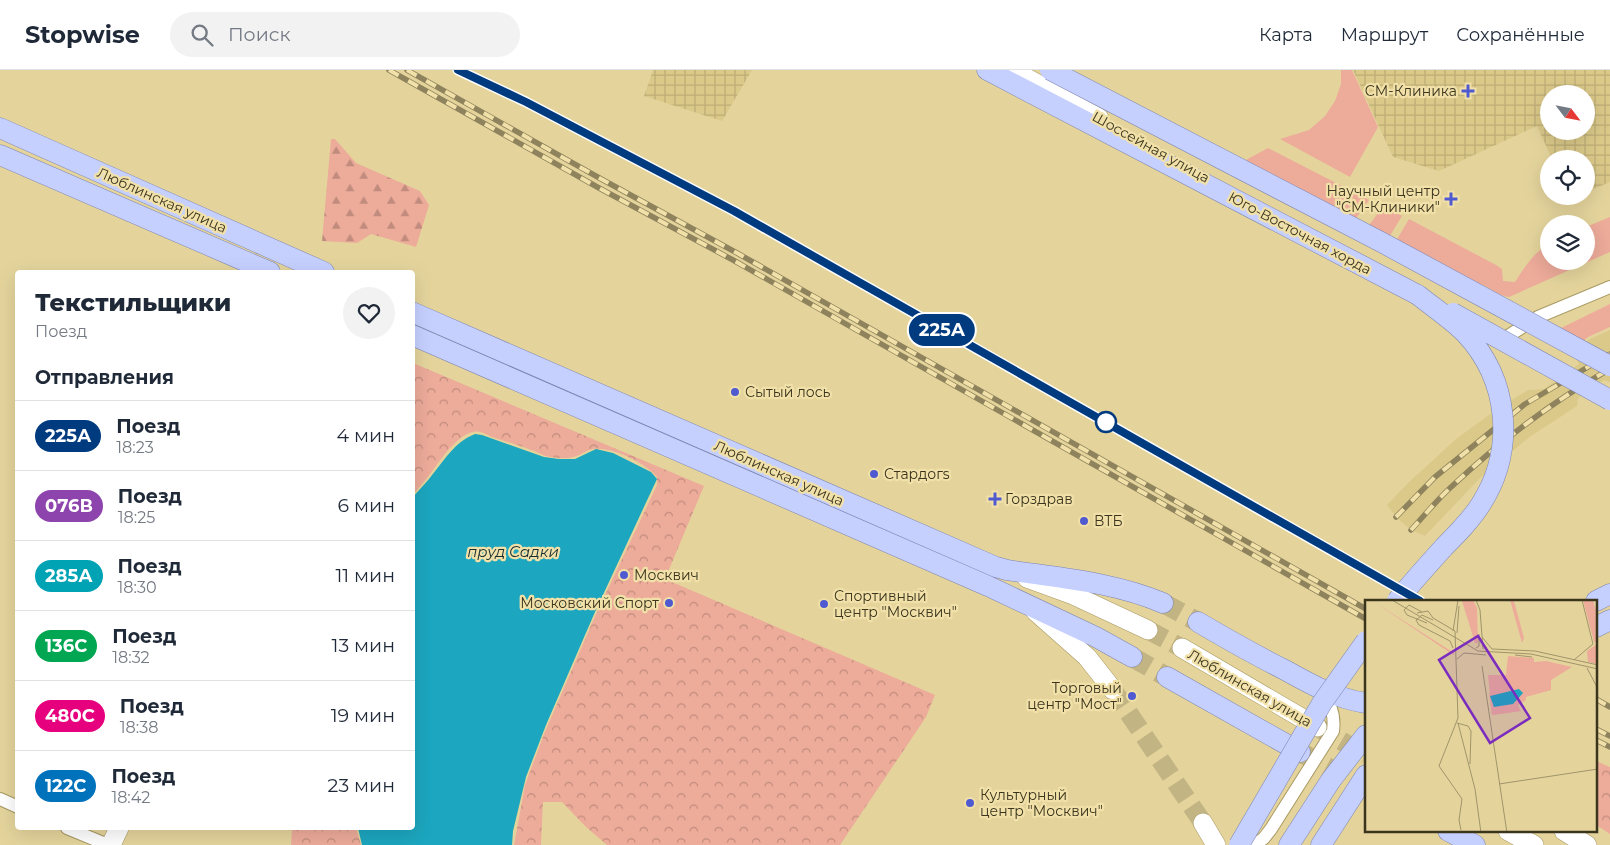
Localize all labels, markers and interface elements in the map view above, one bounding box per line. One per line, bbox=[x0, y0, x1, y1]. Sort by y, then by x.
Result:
search box bbox=[170, 12, 520, 57]
text: Stopwise bbox=[25, 20, 140, 49]
icon: search bbox=[188, 21, 216, 49]
text: Поиск bbox=[228, 23, 290, 46]
text: Карта bbox=[1259, 24, 1313, 46]
text: Маршрут bbox=[1341, 24, 1428, 46]
text: Сохранённые bbox=[1456, 24, 1585, 46]
place label: СМ-Клиника bbox=[1365, 82, 1457, 100]
marker: СМ-Клиника bbox=[1461, 84, 1475, 98]
north arrow bbox=[1540, 85, 1595, 140]
map controls bbox=[1540, 85, 1595, 270]
street label: Шоссейная улица bbox=[1089, 107, 1213, 187]
button: locate bbox=[1540, 150, 1595, 205]
street label: Люблинская улица bbox=[94, 163, 230, 237]
place label: Научный центр "СМ-Клиники" bbox=[1327, 182, 1440, 216]
street label: Юго-Восточная хорда bbox=[1225, 188, 1375, 278]
marker: Научный центр "СМ-Клиники" bbox=[1444, 192, 1458, 206]
button: layers bbox=[1540, 215, 1595, 270]
button: heart bbox=[343, 287, 395, 339]
text: Текстильщики bbox=[35, 288, 231, 317]
line badge: 225А bbox=[907, 314, 977, 346]
text: 225А bbox=[919, 319, 965, 341]
text: Поезд bbox=[35, 322, 87, 341]
text: Отправления bbox=[35, 366, 174, 389]
place label: Сытый лось bbox=[745, 383, 831, 401]
marker: Сытый лось bbox=[729, 386, 741, 398]
unlabelled marker bbox=[1095, 411, 1117, 433]
text: Поезд bbox=[116, 415, 180, 438]
text: 4 мин bbox=[337, 424, 395, 447]
text: 225А bbox=[45, 425, 91, 447]
street label: Люблинская улица bbox=[711, 436, 847, 510]
text: 18:23 bbox=[116, 438, 154, 457]
place label: Стардогs bbox=[884, 465, 950, 483]
marker: Стардогs bbox=[868, 468, 880, 480]
text: Поезд bbox=[118, 485, 182, 508]
place label: Горздрав bbox=[1005, 490, 1073, 508]
marker: Горздрав bbox=[989, 493, 1001, 505]
text: 6 мин bbox=[338, 494, 395, 517]
text: 076В bbox=[45, 495, 93, 517]
text: 18:25 bbox=[118, 508, 155, 527]
place label: ВТБ bbox=[1094, 512, 1123, 530]
marker: ВТБ bbox=[1078, 515, 1090, 527]
water label: пруд Садки bbox=[467, 542, 559, 561]
text: Поезд bbox=[118, 555, 182, 578]
text: 11 мин bbox=[335, 564, 395, 587]
text: 285А bbox=[45, 565, 93, 587]
place label: Москвич bbox=[634, 566, 699, 584]
marker: Москвич bbox=[618, 569, 630, 581]
text: 18:30 bbox=[118, 578, 157, 597]
place label: Спортивный центр "Москвич" bbox=[834, 587, 957, 621]
place label: Московский Спорт bbox=[520, 594, 659, 612]
marker: Московский Спорт bbox=[663, 597, 675, 609]
marker: Спортивный центр "Москвич" bbox=[818, 598, 830, 610]
inset map bbox=[1365, 600, 1598, 832]
text: Поезд bbox=[112, 625, 176, 648]
text: 13 мин bbox=[332, 634, 395, 657]
text: 136С bbox=[45, 635, 87, 657]
street label: Люблинская улица bbox=[1185, 645, 1315, 731]
text: 18:32 bbox=[112, 648, 150, 667]
place label: Торговый центр "Мост" bbox=[1027, 679, 1122, 713]
marker: Торговый центр "Мост" bbox=[1126, 690, 1138, 702]
text: Поезд bbox=[120, 695, 184, 718]
text: 19 мин bbox=[331, 704, 395, 727]
text: 480С bbox=[45, 705, 95, 727]
text: 18:38 bbox=[120, 718, 158, 737]
text: Поезд bbox=[111, 765, 175, 788]
text: 23 мин bbox=[328, 774, 395, 797]
text: 122С bbox=[45, 775, 86, 797]
place label: Культурный центр "Москвич" bbox=[980, 786, 1103, 820]
text: 18:42 bbox=[111, 788, 150, 807]
marker: Культурный центр "Москвич" bbox=[964, 797, 976, 809]

